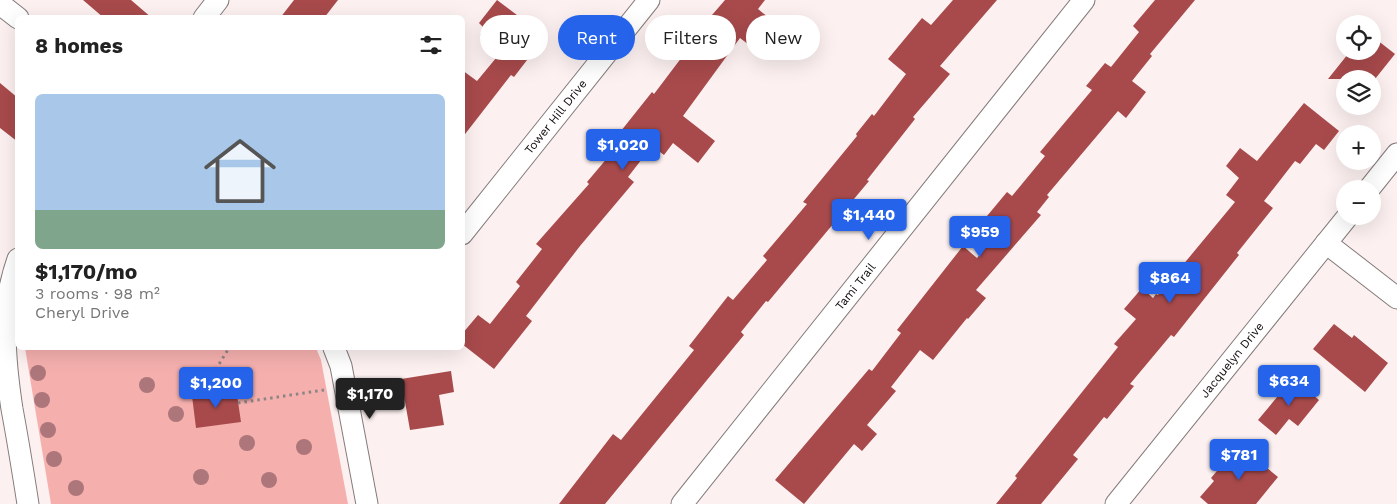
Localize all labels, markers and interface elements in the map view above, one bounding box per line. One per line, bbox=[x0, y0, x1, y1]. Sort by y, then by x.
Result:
chip: Buy bbox=[480, 15, 548, 60]
chip: Rent bbox=[558, 15, 635, 60]
chip: Filters bbox=[645, 15, 736, 60]
chip: New bbox=[746, 15, 820, 60]
map controls bbox=[1336, 15, 1381, 225]
button: locate bbox=[1336, 15, 1381, 60]
icon: filters bbox=[417, 31, 445, 59]
text: 8 homes bbox=[35, 33, 123, 58]
button: layers bbox=[1336, 70, 1381, 115]
street label: Tower Hill Drive bbox=[522, 77, 590, 157]
button: + bbox=[1336, 125, 1381, 170]
icon: home bbox=[195, 126, 285, 216]
pin: $1,020 bbox=[582, 128, 664, 171]
text: $1,020 bbox=[597, 135, 649, 154]
button: − bbox=[1336, 180, 1381, 225]
pin: $1,440 bbox=[828, 198, 910, 241]
text: $1,440 bbox=[843, 205, 895, 224]
pin: $959 bbox=[950, 216, 1010, 258]
text: $959 bbox=[960, 222, 1000, 241]
text: $1,170/mo bbox=[35, 259, 137, 284]
street label: Tami Trail bbox=[832, 260, 879, 313]
pin: $864 bbox=[1140, 262, 1200, 304]
text: $864 bbox=[1150, 268, 1190, 287]
text: 3 rooms · 98 m² bbox=[35, 284, 160, 303]
text: Cheryl Drive bbox=[35, 303, 129, 322]
street label: Jacquelyn Drive bbox=[1197, 319, 1267, 401]
pin: $634 bbox=[1259, 364, 1319, 407]
pin: $1,200 bbox=[175, 366, 257, 409]
text: $634 bbox=[1269, 371, 1309, 390]
text: $1,200 bbox=[190, 373, 242, 392]
pin: $1,170 bbox=[329, 378, 411, 420]
text: $1,170 bbox=[347, 384, 393, 403]
pin: $781 bbox=[1209, 438, 1269, 481]
text: $781 bbox=[1221, 445, 1257, 464]

